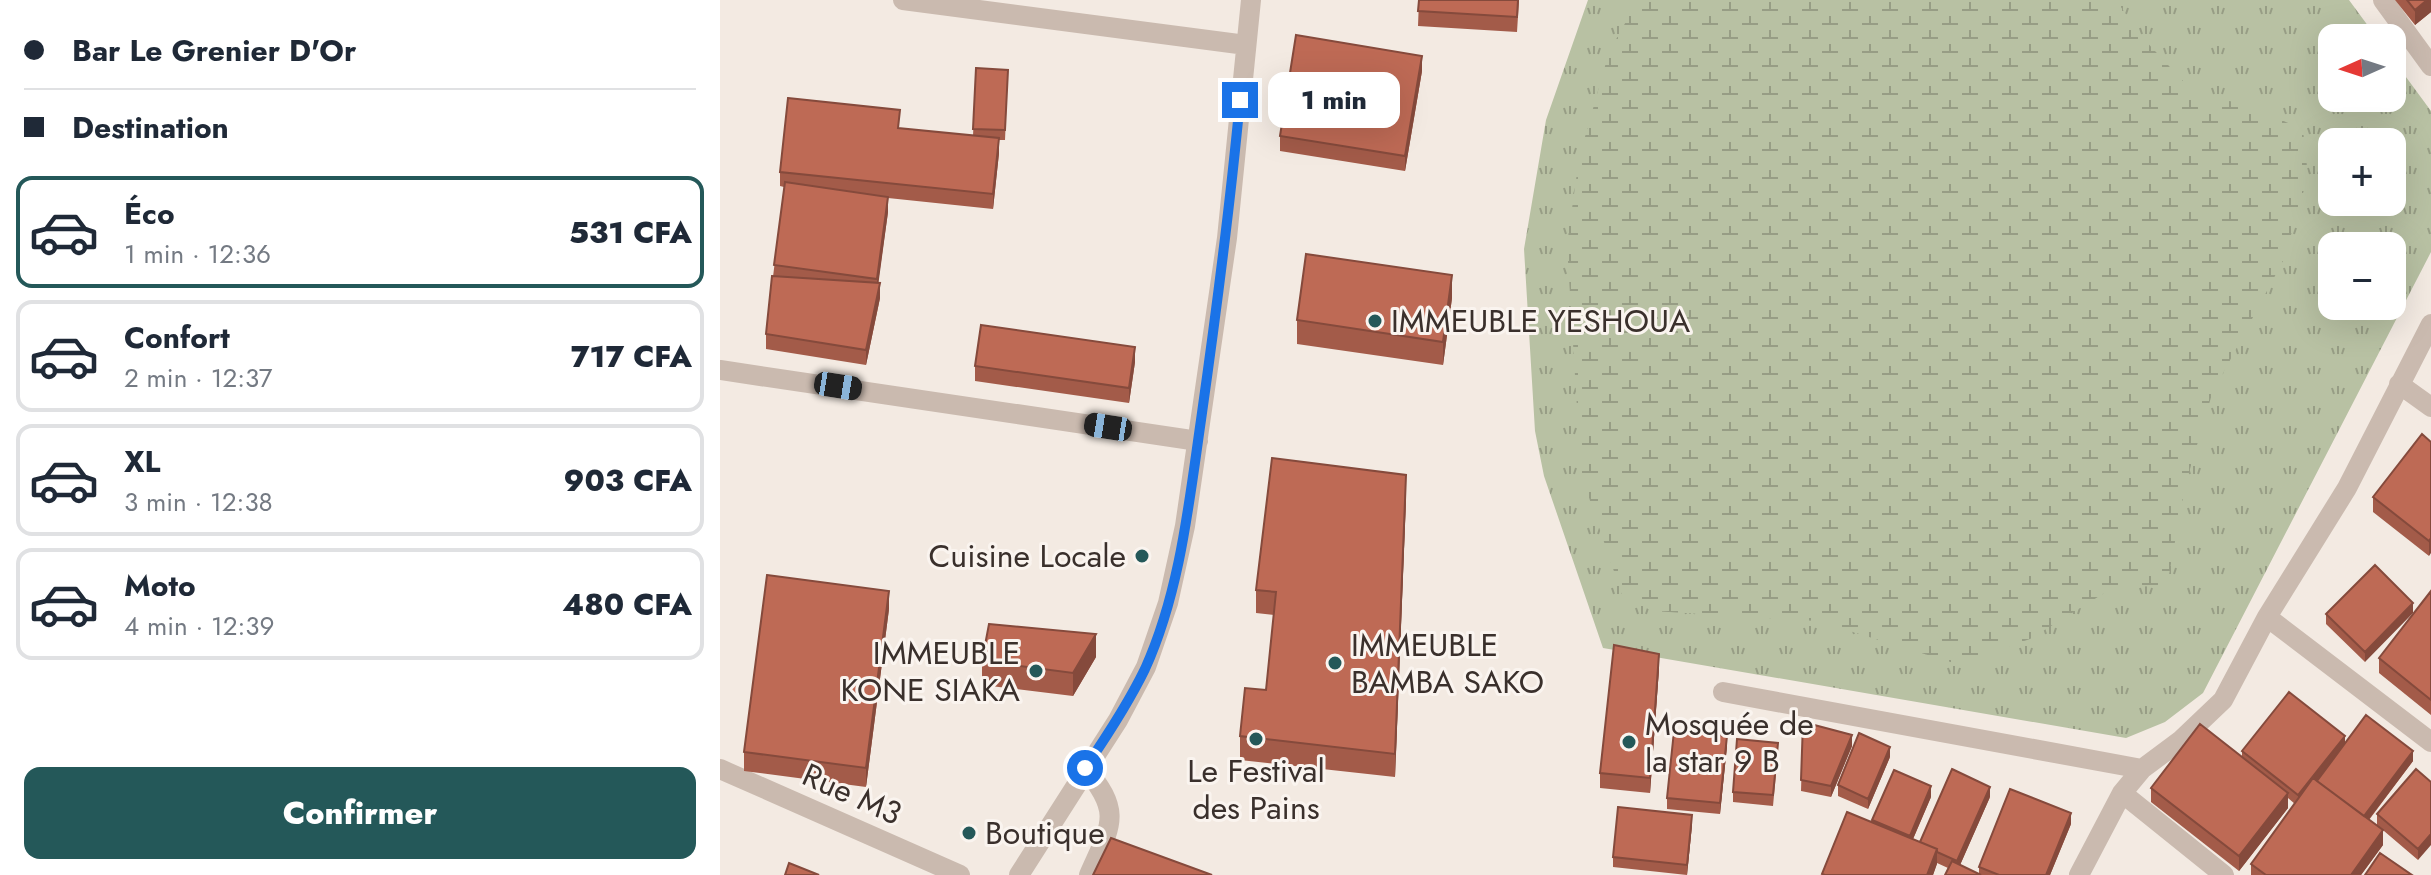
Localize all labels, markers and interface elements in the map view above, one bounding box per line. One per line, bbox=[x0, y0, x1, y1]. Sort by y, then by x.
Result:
north arrow bbox=[2318, 24, 2406, 112]
map controls bbox=[2318, 24, 2406, 320]
text: Bar Le Grenier D'Or bbox=[72, 29, 356, 72]
callout: 1 min bbox=[1268, 72, 1400, 128]
text: 1 min bbox=[1301, 81, 1367, 119]
route end bbox=[1222, 82, 1258, 118]
text: Destination bbox=[72, 106, 229, 149]
button: + bbox=[2318, 128, 2406, 216]
text: Éco bbox=[124, 192, 175, 235]
icon: car bbox=[28, 196, 100, 268]
text: 531 CFA bbox=[569, 211, 692, 254]
button: − bbox=[2318, 232, 2406, 320]
text: 1 min · 12:36 bbox=[124, 235, 271, 273]
place label: IMMEUBLE YESHOUA bbox=[1391, 298, 1690, 344]
marker: IMMEUBLE YESHOUA bbox=[1366, 312, 1384, 330]
text: Confort bbox=[124, 316, 230, 359]
icon: car bbox=[28, 320, 100, 392]
text: 717 CFA bbox=[571, 335, 692, 378]
text: 2 min · 12:37 bbox=[124, 359, 272, 397]
car bbox=[812, 370, 864, 402]
car bbox=[1082, 411, 1134, 443]
text: XL bbox=[124, 440, 160, 483]
icon: car bbox=[28, 444, 100, 516]
text: 903 CFA bbox=[564, 459, 692, 502]
text: 3 min · 12:38 bbox=[124, 483, 273, 521]
place label: Cuisine Locale bbox=[928, 533, 1126, 579]
marker: Cuisine Locale bbox=[1133, 547, 1151, 565]
text: Moto bbox=[124, 564, 196, 607]
icon: car bbox=[28, 568, 100, 640]
text: 480 CFA bbox=[562, 583, 692, 626]
text: 4 min · 12:39 bbox=[124, 607, 275, 645]
place label: IMMEUBLE BAMBA SAKO bbox=[1351, 622, 1544, 705]
place label: IMMEUBLE KONE SIAKA bbox=[841, 630, 1020, 713]
marker: IMMEUBLE BAMBA SAKO bbox=[1326, 654, 1344, 672]
marker: IMMEUBLE KONE SIAKA bbox=[1027, 662, 1045, 680]
place label: Mosquée de la star 9 B bbox=[1645, 701, 1814, 784]
marker: Le Festival des Pains bbox=[1247, 730, 1265, 748]
marker: Mosquée de la star 9 B bbox=[1620, 733, 1638, 751]
place label: Le Festival des Pains bbox=[1187, 748, 1325, 831]
route start bbox=[1067, 750, 1103, 786]
street label: Rue M3 bbox=[795, 752, 909, 836]
button: Confirmer bbox=[24, 767, 696, 859]
place label: Boutique bbox=[985, 810, 1105, 856]
marker: Boutique bbox=[960, 824, 978, 842]

